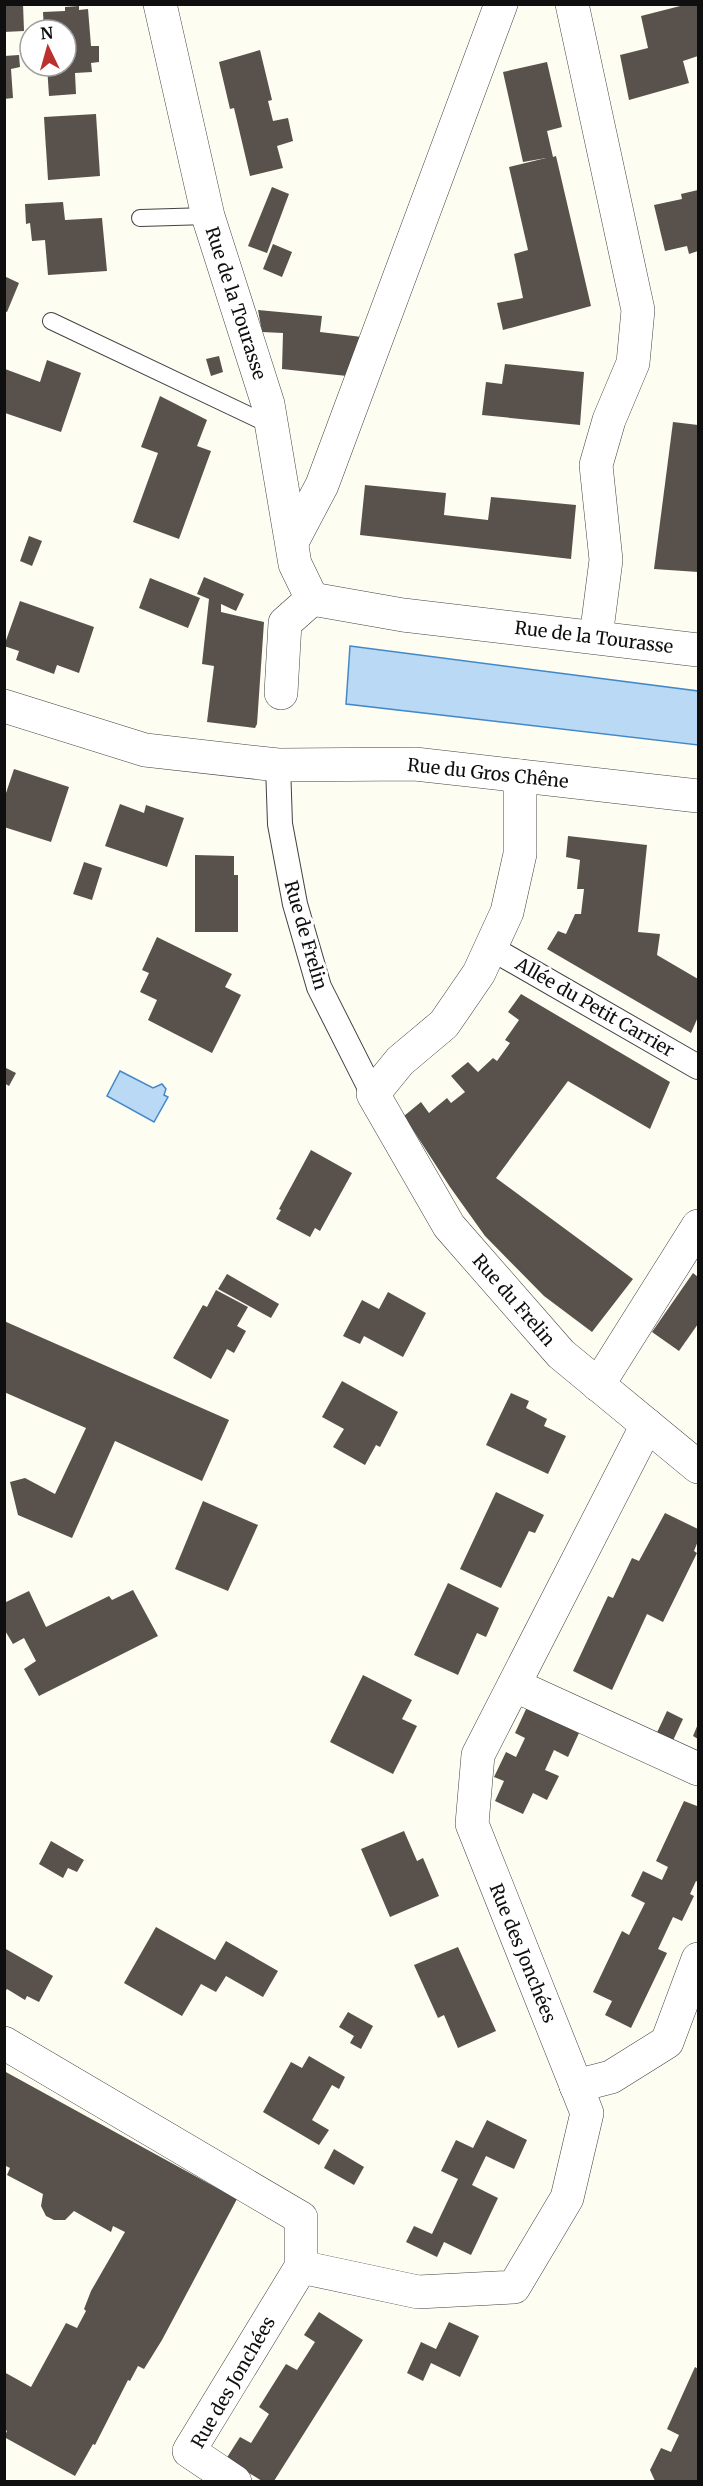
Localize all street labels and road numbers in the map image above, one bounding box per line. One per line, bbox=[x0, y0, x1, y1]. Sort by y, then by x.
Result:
street label: Rue de la Tourasse bbox=[200, 224, 272, 382]
street label: Rue de la Tourasse bbox=[513, 616, 675, 658]
street label: Rue du Gros Chêne bbox=[406, 753, 570, 793]
street label: Rue de Frelin bbox=[279, 878, 333, 992]
street label: Allée du Petit Carrier bbox=[511, 952, 679, 1062]
street label: Rue du Frelin bbox=[468, 1249, 560, 1351]
street label: Rue des Jonchées bbox=[485, 1880, 561, 2026]
street label: Rue des Jonchées bbox=[186, 2312, 280, 2452]

